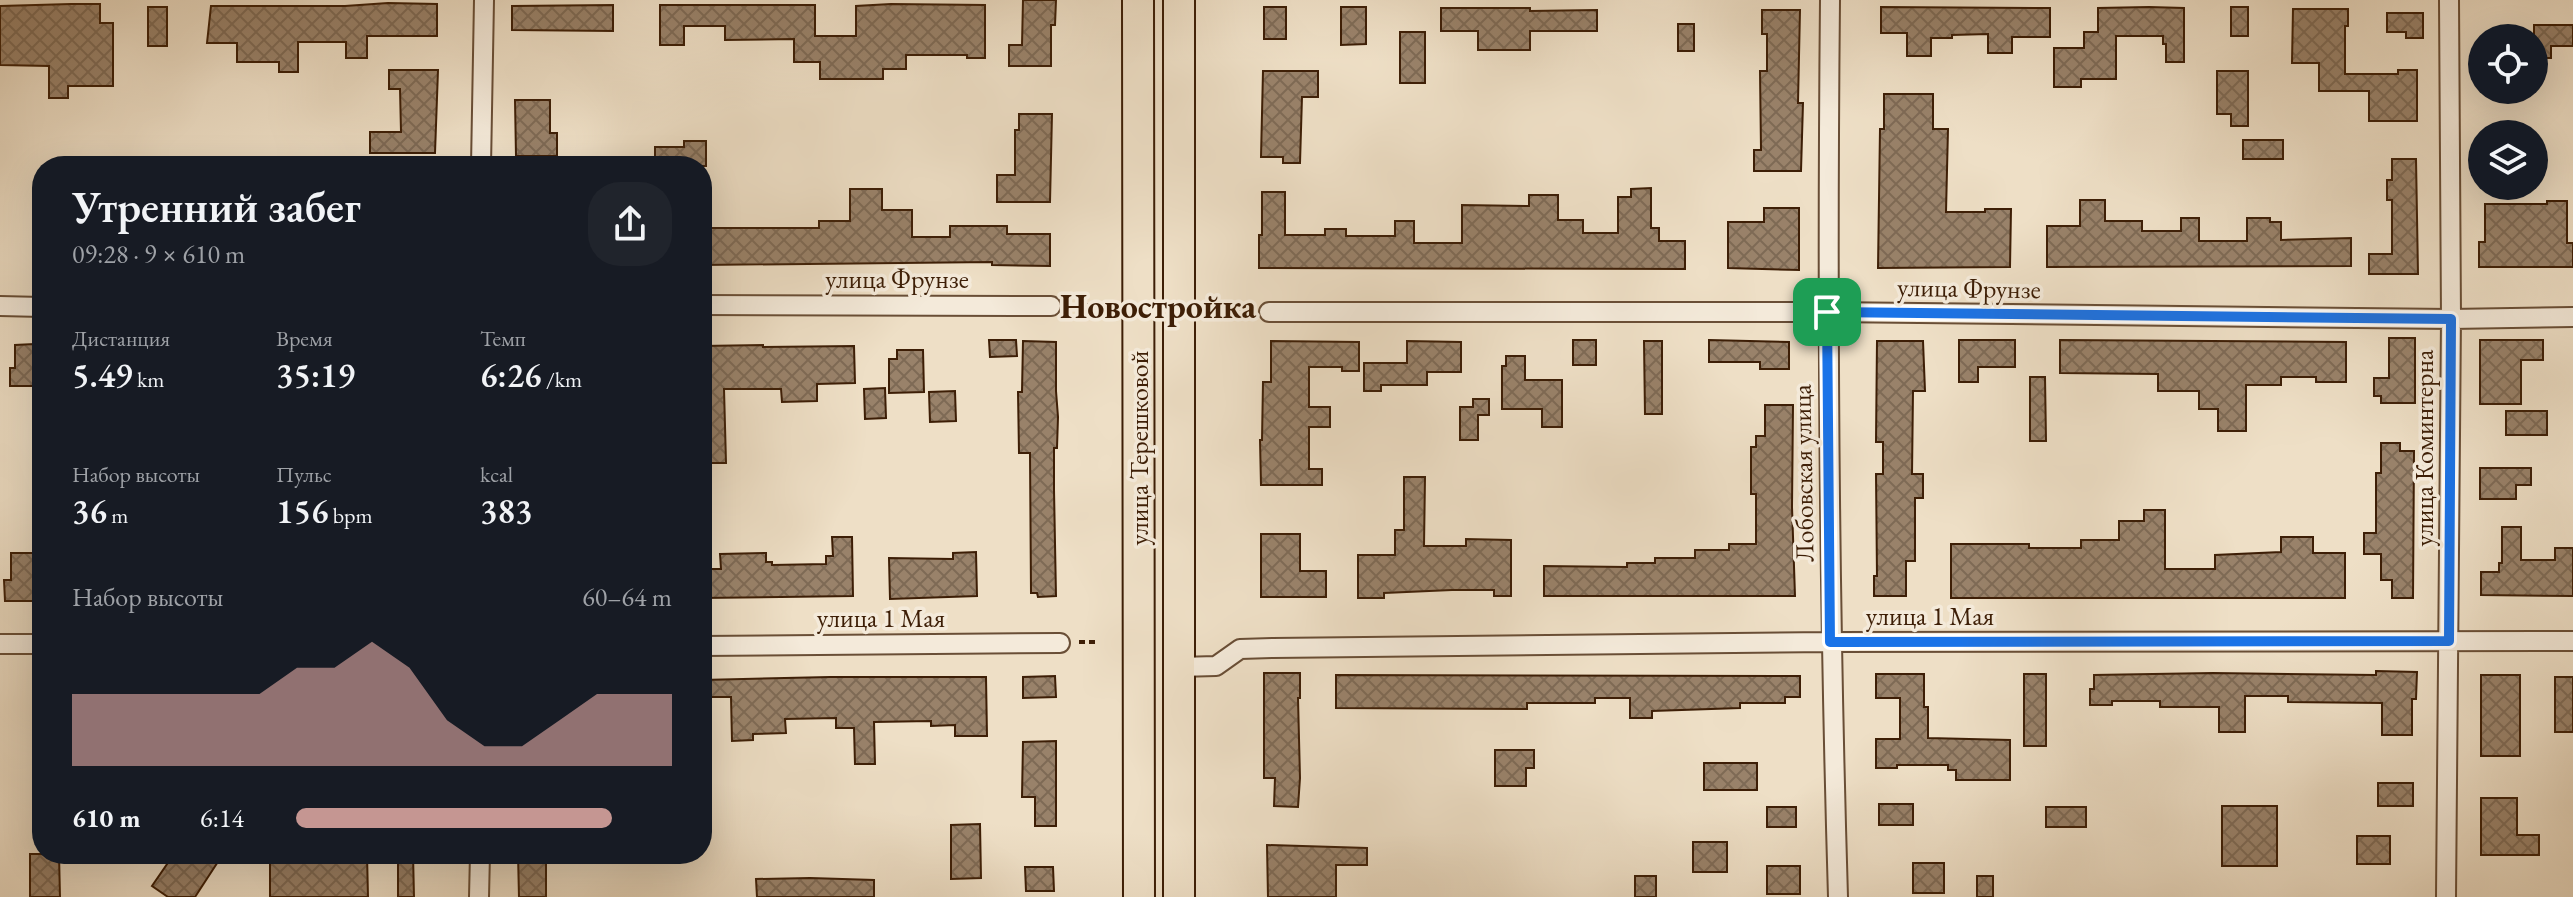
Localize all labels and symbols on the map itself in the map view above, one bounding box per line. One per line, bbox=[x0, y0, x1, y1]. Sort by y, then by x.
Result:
street label: улица Фрунзе bbox=[825, 262, 969, 296]
street label: улица Фрунзе bbox=[1897, 270, 2041, 306]
pin bbox=[1793, 278, 1861, 346]
district label: Новостройка bbox=[1060, 284, 1257, 328]
street label: улица Коминтерна bbox=[2407, 349, 2441, 546]
street label: улица Терешковой bbox=[1122, 350, 1156, 545]
street label: Лобовская улица bbox=[1784, 383, 1822, 562]
street label: улица 1 Мая bbox=[1866, 599, 1994, 633]
street label: улица 1 Мая bbox=[817, 601, 945, 635]

